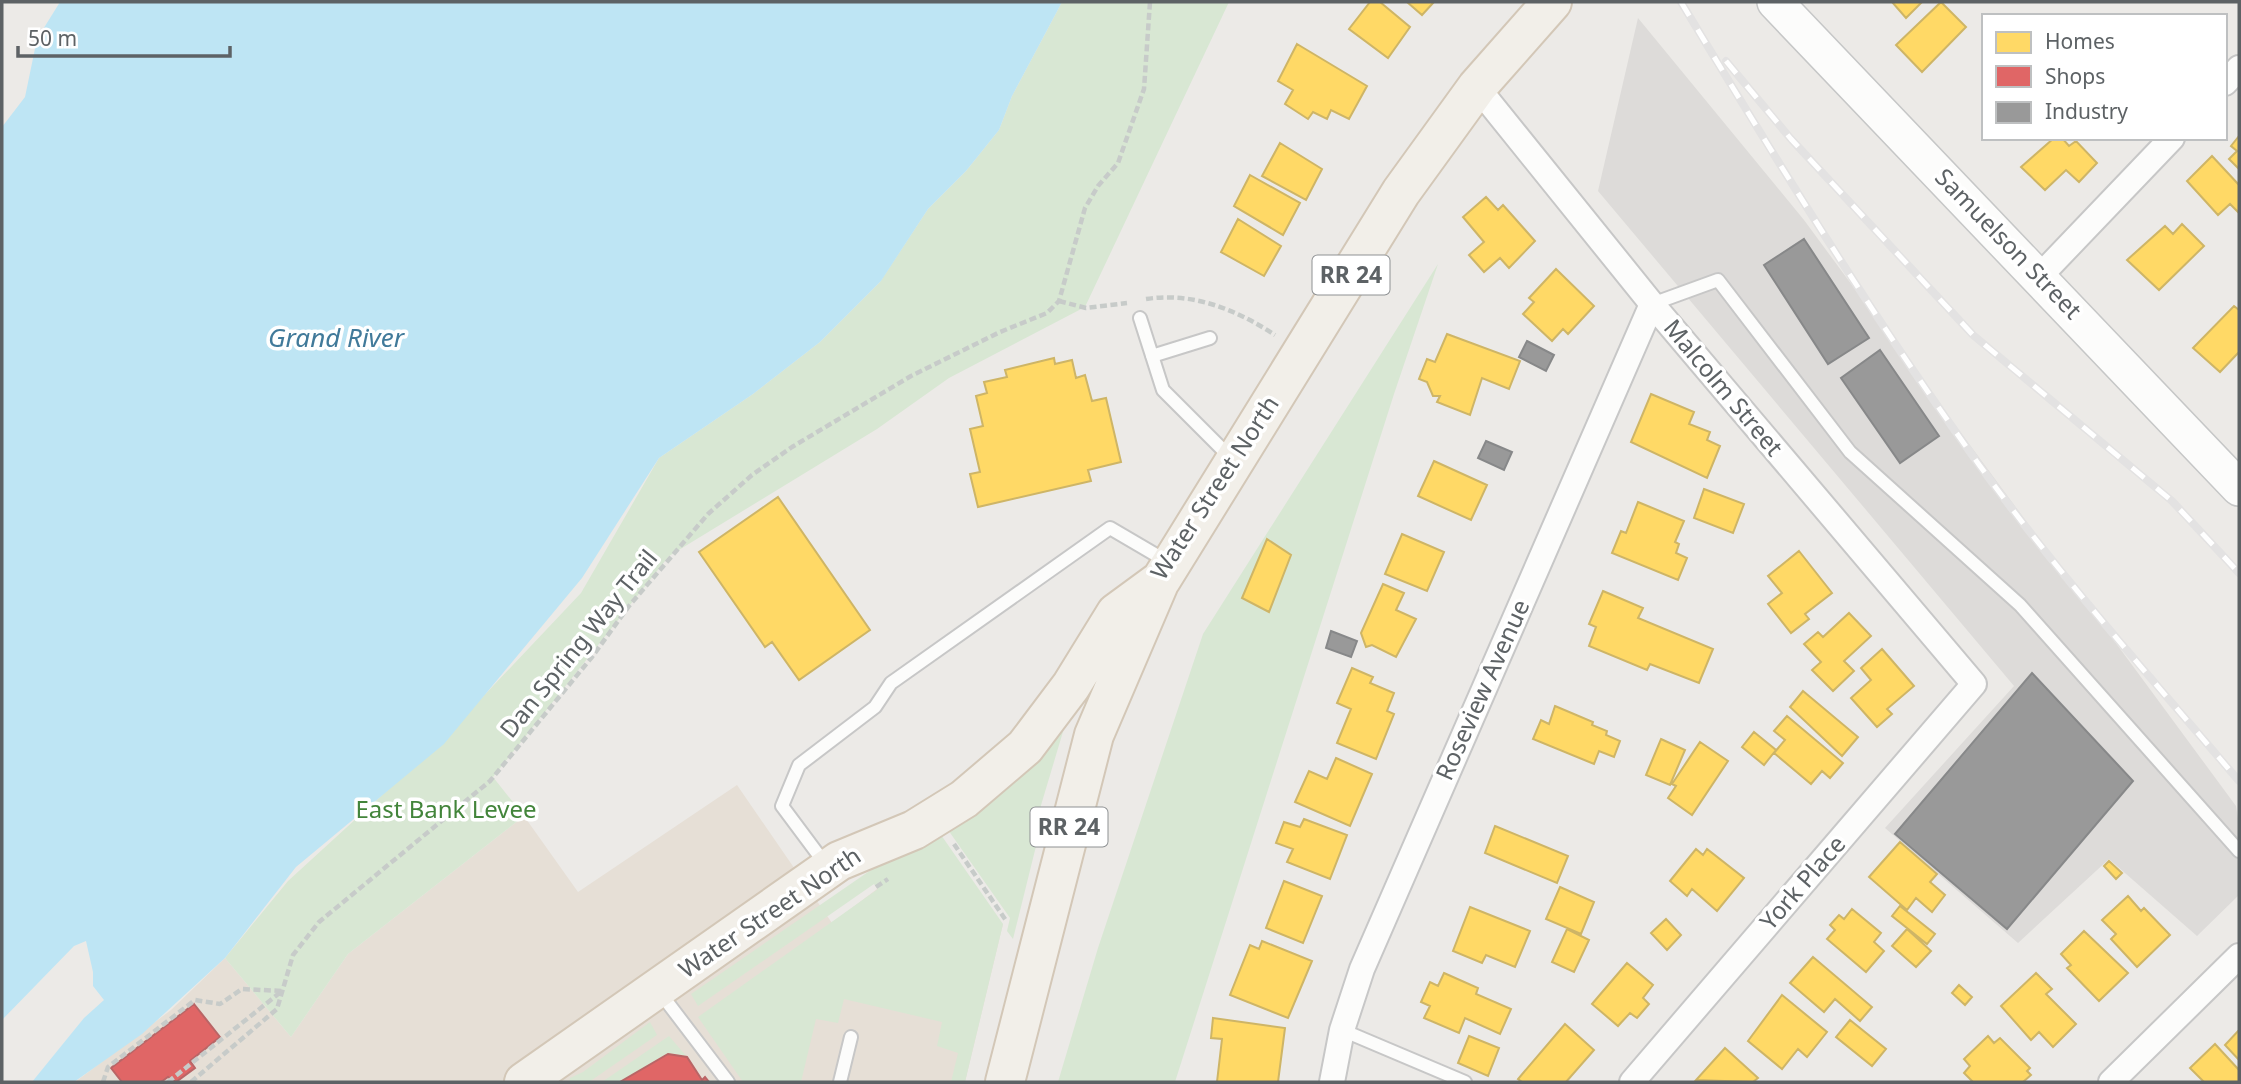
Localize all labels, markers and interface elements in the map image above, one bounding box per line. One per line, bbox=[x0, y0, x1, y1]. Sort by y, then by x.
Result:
scale bar bbox=[18, 14, 229, 58]
legend bbox=[1982, 14, 2227, 140]
text: 50 m bbox=[28, 24, 77, 52]
text: Homes bbox=[2045, 27, 2115, 55]
text: Shops bbox=[2045, 62, 2105, 90]
text: Industry bbox=[2045, 97, 2128, 125]
street label: Samuelson Street bbox=[1929, 160, 2090, 326]
road number: RR 24 bbox=[1312, 256, 1390, 294]
street label: Malcolm Street bbox=[1657, 312, 1791, 463]
water label: Grand River bbox=[268, 319, 406, 355]
street label: Water Street North bbox=[1142, 389, 1286, 586]
street label: Dan Spring Way Trail bbox=[492, 542, 664, 744]
street label: Roseview Avenue bbox=[1427, 594, 1536, 785]
park label: East Bank Levee bbox=[355, 792, 537, 825]
road number: RR 24 bbox=[1030, 807, 1108, 846]
street label: York Place bbox=[1752, 828, 1852, 936]
street label: Water Street North bbox=[672, 839, 867, 985]

